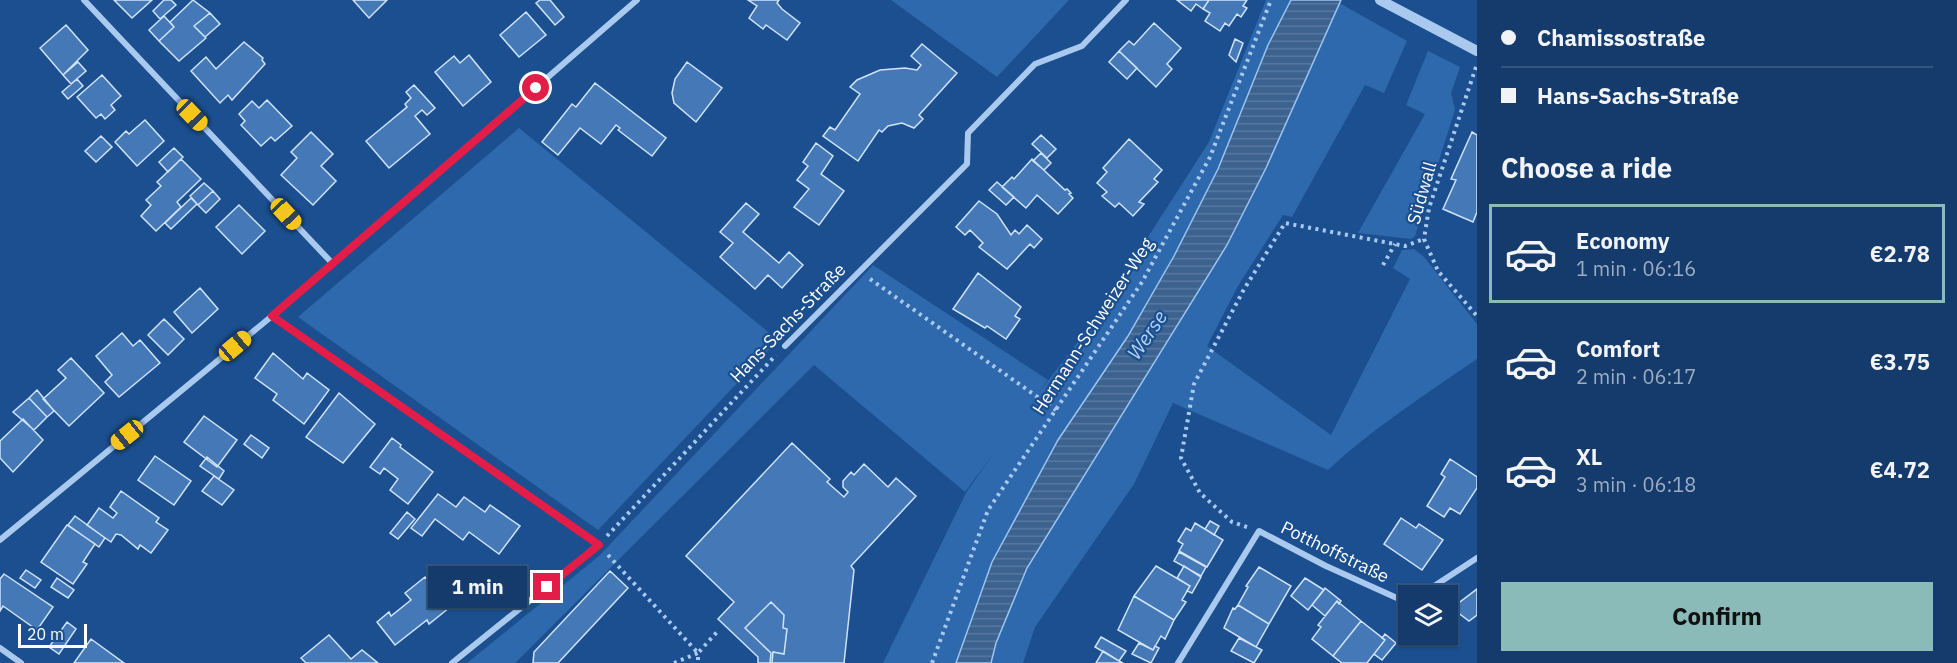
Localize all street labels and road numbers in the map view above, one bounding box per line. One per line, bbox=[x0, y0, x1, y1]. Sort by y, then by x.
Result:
street label: Südwall bbox=[1402, 159, 1441, 227]
street label: Hermann-Schweizer-Weg bbox=[1027, 233, 1159, 418]
street label: Hans-Sachs-Straße bbox=[725, 258, 851, 387]
street label: Potthoffstraße bbox=[1277, 515, 1393, 588]

